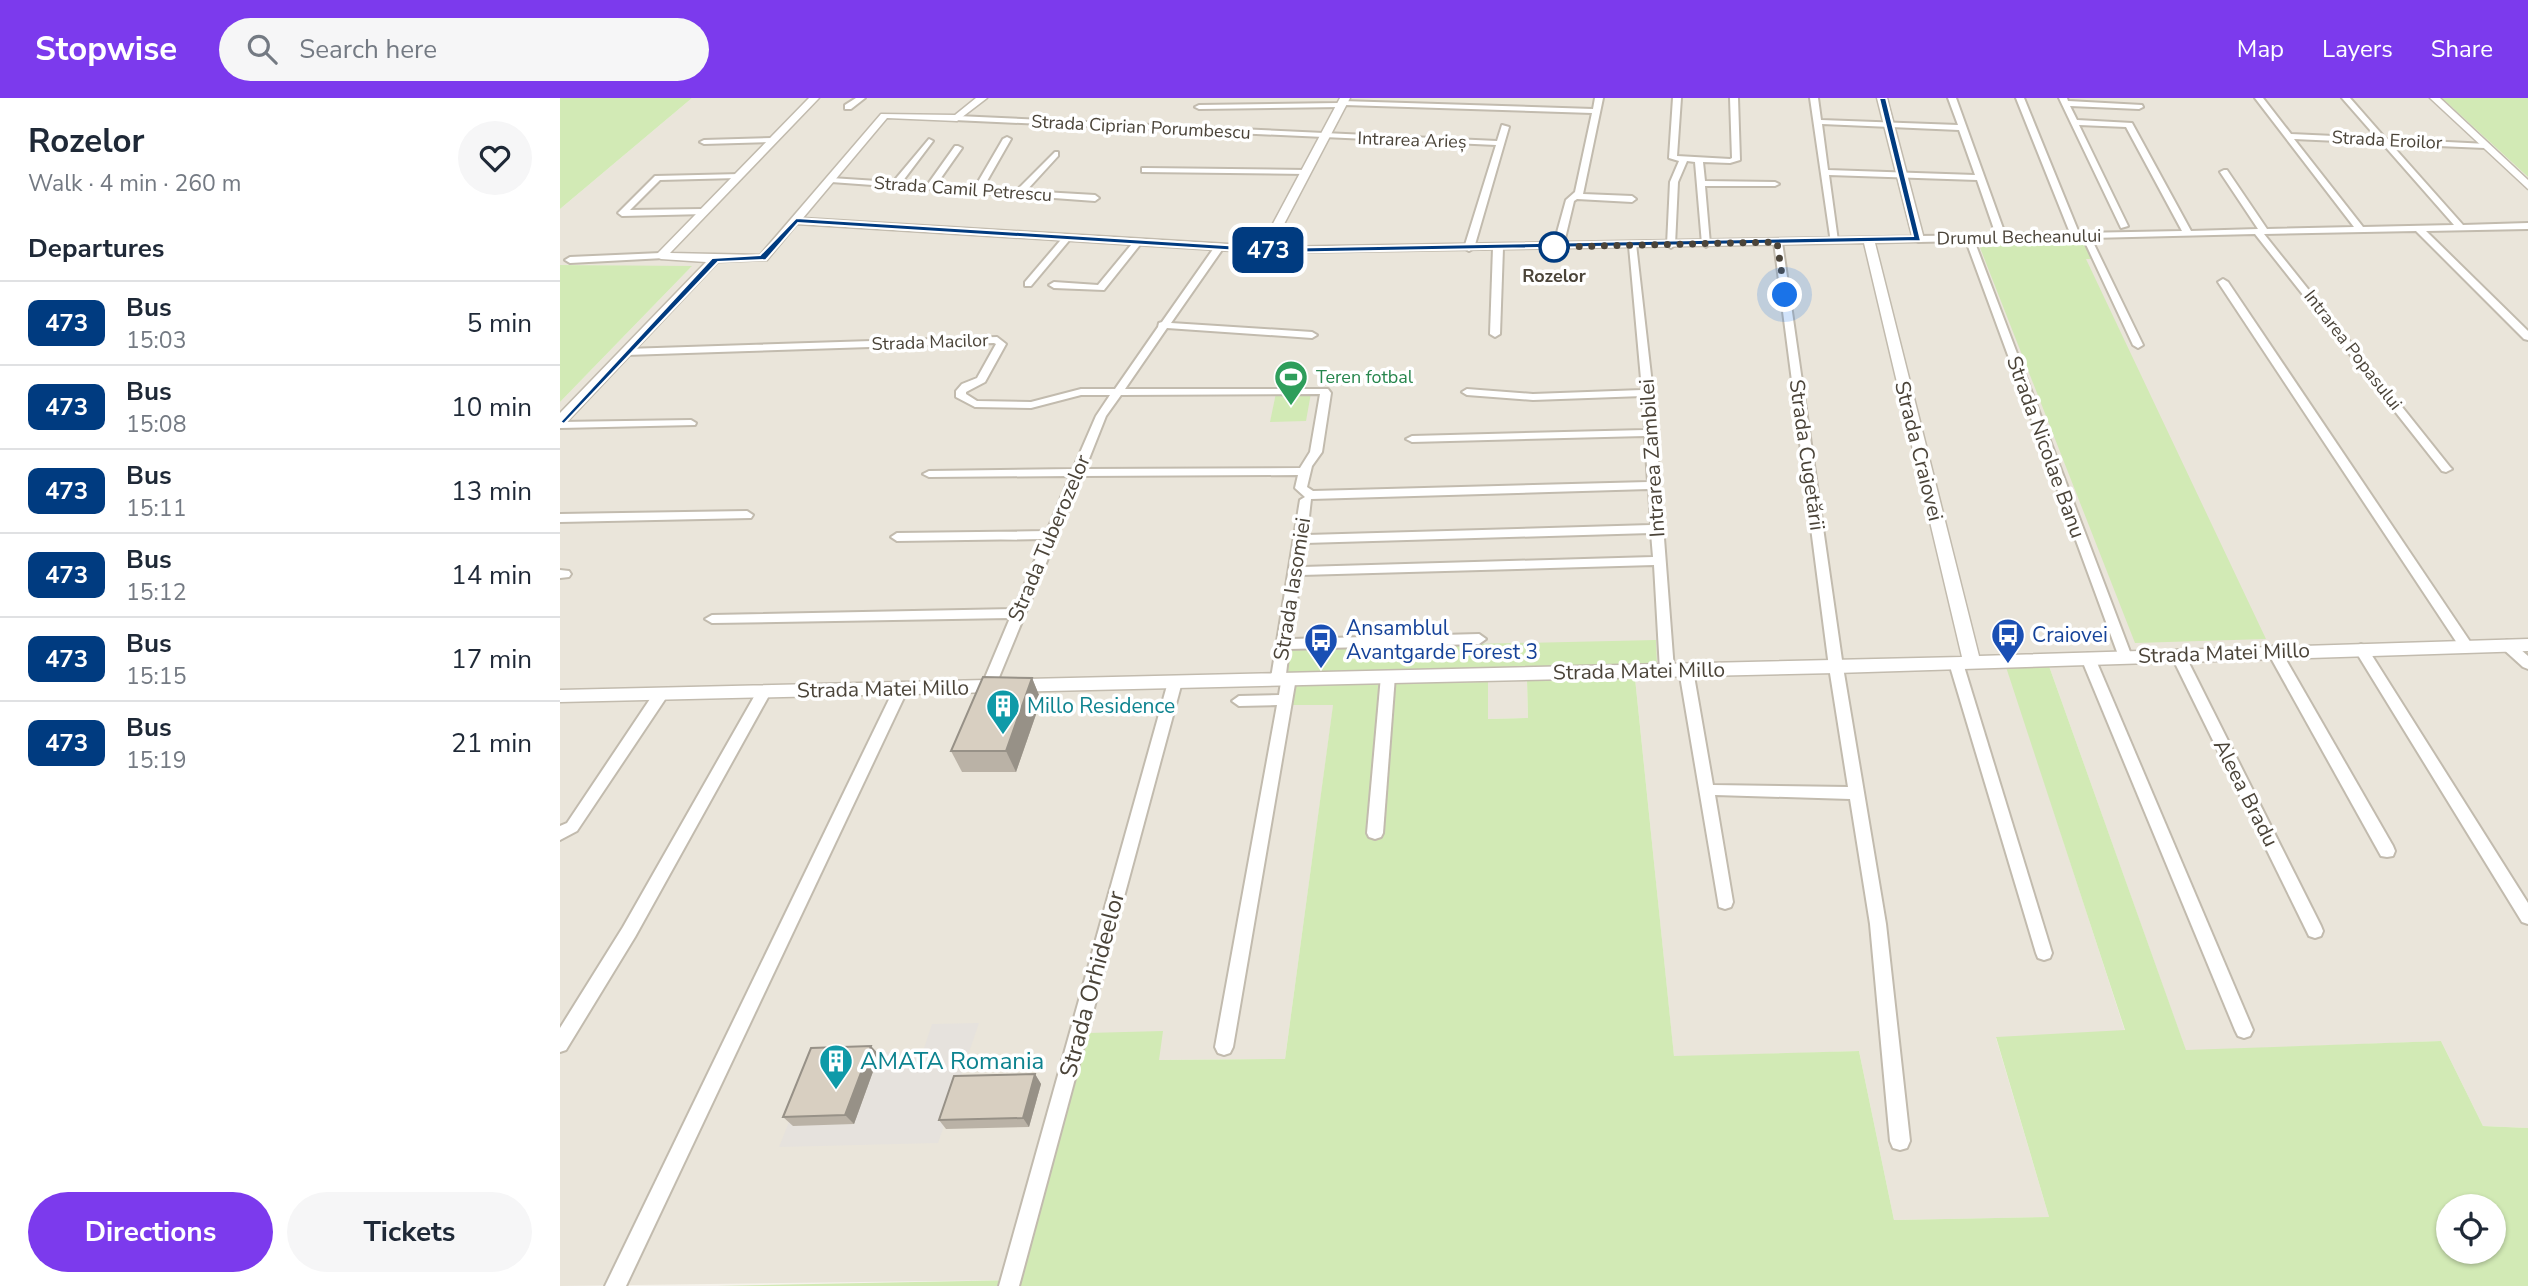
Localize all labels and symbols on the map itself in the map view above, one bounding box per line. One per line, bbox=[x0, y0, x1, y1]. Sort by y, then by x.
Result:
street label: Strada Ciprian Porumbescu bbox=[1031, 109, 1251, 145]
street label: Strada Eroilor bbox=[2331, 125, 2443, 155]
street label: Intrarea Arieș bbox=[1357, 126, 1467, 154]
street label: Strada Camil Petrescu bbox=[873, 171, 1053, 207]
street label: Drumul Becheanului bbox=[1936, 224, 2102, 250]
line badge: 473 bbox=[1228, 227, 1308, 273]
marker: Rozelor bbox=[1539, 232, 1569, 262]
place label: Rozelor bbox=[1522, 264, 1586, 288]
your location bbox=[1767, 277, 1802, 312]
street label: Intrarea Popasului bbox=[2298, 285, 2408, 415]
street label: Strada Macilor bbox=[871, 328, 989, 356]
street label: Strada Nicolae Banu bbox=[2000, 352, 2092, 542]
sports icon: Teren fotbal bbox=[1272, 358, 1310, 407]
place label: Teren fotbal bbox=[1316, 365, 1414, 389]
street label: Intrarea Zambilei bbox=[1632, 378, 1672, 538]
street label: Strada Cugetării bbox=[1783, 378, 1831, 532]
street label: Strada Craiovei bbox=[1888, 378, 1950, 524]
street label: Strada Tuberozelor bbox=[1001, 450, 1097, 626]
street label: Strada Iasomiei bbox=[1267, 515, 1317, 663]
place label: Ansamblul Avantgarde Forest 3 bbox=[1346, 614, 1538, 666]
bus stop icon: Craiovei bbox=[1989, 616, 2027, 665]
bus stop icon: Ansamblul Avantgarde Forest 3 bbox=[1302, 621, 1340, 670]
place label: Craiovei bbox=[2032, 621, 2108, 649]
street label: Strada Matei Millo bbox=[2137, 636, 2311, 670]
street label: Strada Matei Millo bbox=[1553, 655, 1725, 687]
street label: Strada Matei Millo bbox=[797, 673, 969, 705]
building icon: Millo Residence bbox=[984, 687, 1022, 736]
place label: Millo Residence bbox=[1027, 692, 1175, 720]
street label: Aleea Bradu bbox=[2207, 734, 2285, 852]
street label: Strada Orhideelor bbox=[1052, 887, 1132, 1081]
building icon: AMATA Romania bbox=[817, 1042, 855, 1091]
place label: AMATA Romania bbox=[860, 1045, 1044, 1077]

